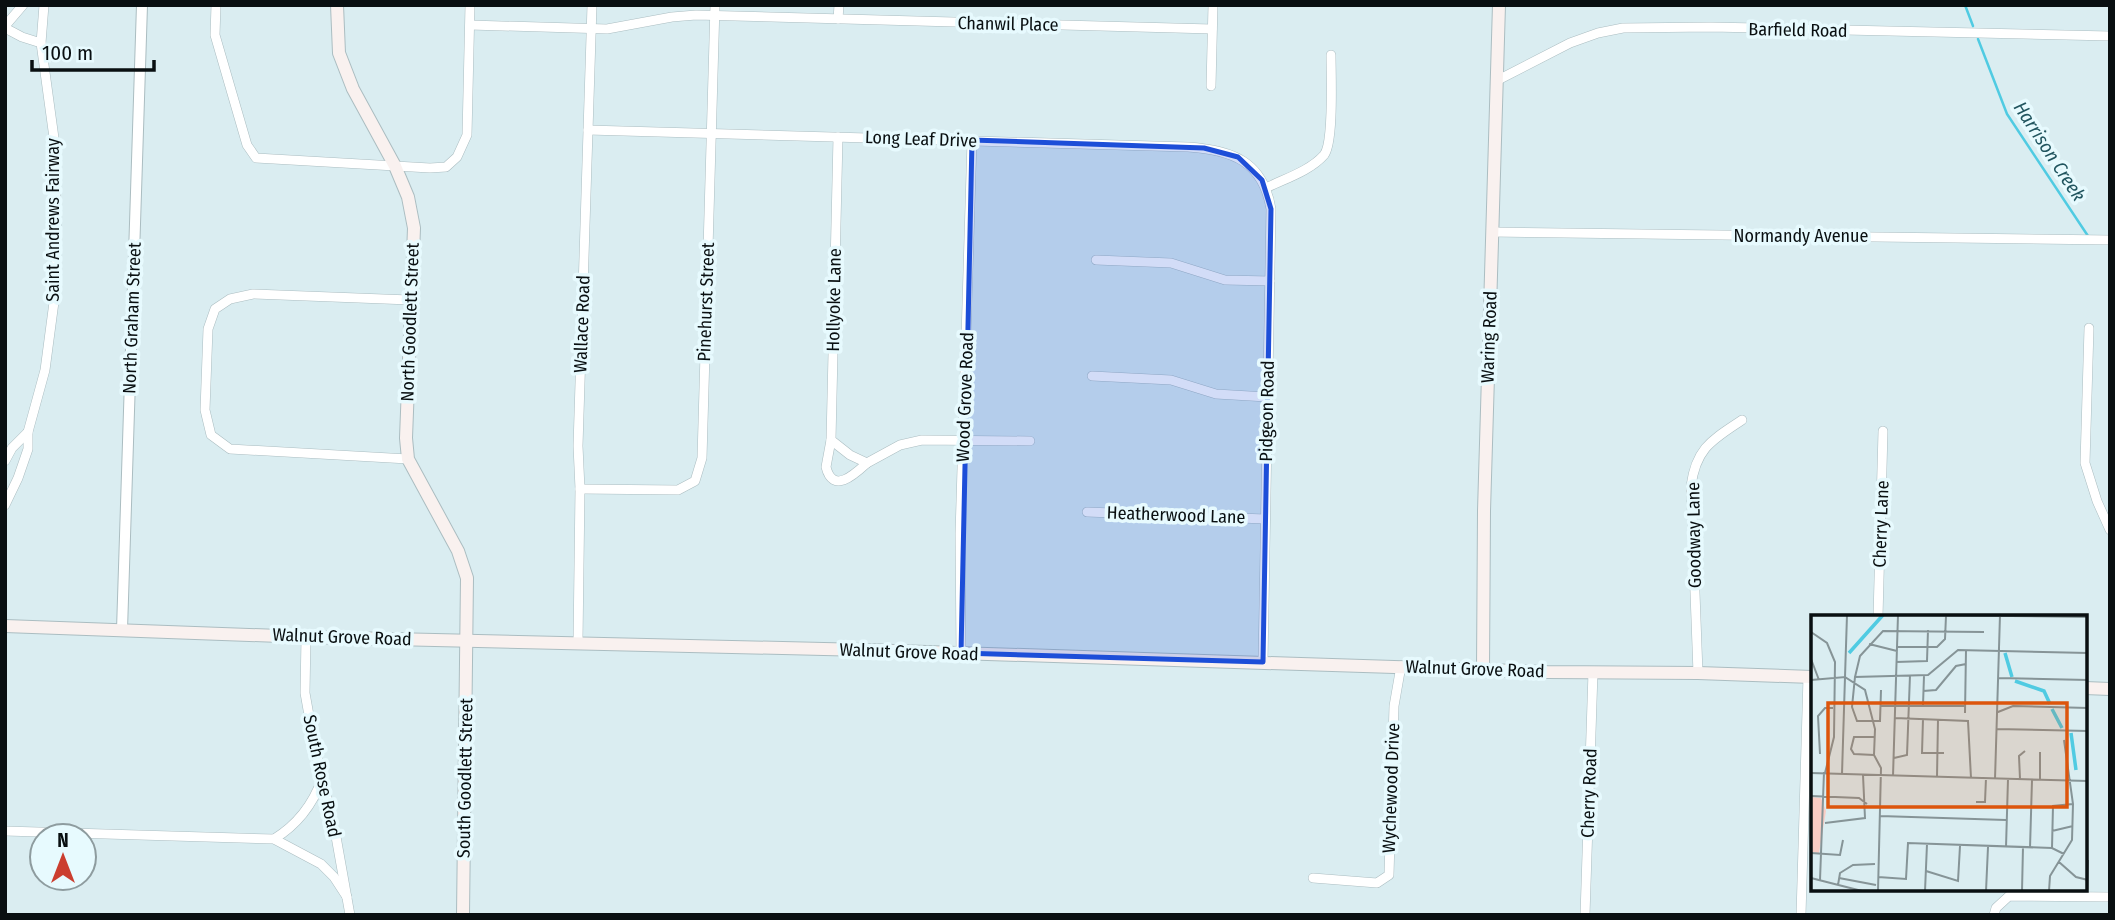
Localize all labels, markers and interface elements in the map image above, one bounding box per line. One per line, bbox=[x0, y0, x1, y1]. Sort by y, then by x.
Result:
street label: Chanwil Place bbox=[957, 12, 1059, 36]
street label: Barfield Road bbox=[1748, 18, 1848, 42]
scale bar bbox=[32, 28, 154, 72]
text: 100 m bbox=[42, 40, 93, 66]
water label: Harrison Creek bbox=[2009, 97, 2090, 205]
street label: Long Leaf Drive bbox=[865, 126, 978, 152]
street label: Saint Andrews Fairway bbox=[42, 138, 64, 302]
street label: Normandy Avenue bbox=[1734, 225, 1869, 247]
street label: North Graham Street bbox=[118, 242, 146, 394]
street label: North Goodlett Street bbox=[396, 242, 424, 402]
street label: Pinehurst Street bbox=[693, 242, 719, 362]
street label: Hollyoke Lane bbox=[822, 248, 846, 352]
street label: Wallace Road bbox=[569, 275, 595, 373]
street label: Waring Road bbox=[1476, 291, 1502, 383]
street label: Wood Grove Road bbox=[952, 332, 978, 462]
street label: Pidgeon Road bbox=[1255, 360, 1279, 462]
street label: Cherry Lane bbox=[1868, 480, 1894, 568]
street label: Goodway Lane bbox=[1682, 482, 1706, 588]
street label: Heatherwood Lane bbox=[1106, 502, 1246, 528]
inset map bbox=[1811, 615, 2087, 892]
street label: Walnut Grove Road bbox=[272, 624, 412, 650]
street label: Walnut Grove Road bbox=[839, 639, 979, 665]
street label: Walnut Grove Road bbox=[1405, 656, 1545, 682]
street label: South Goodlett Street bbox=[453, 698, 477, 858]
street label: South Rose Road bbox=[298, 713, 346, 839]
street label: Wychewood Drive bbox=[1378, 722, 1404, 853]
street label: Cherry Road bbox=[1576, 748, 1602, 838]
north arrow bbox=[28, 822, 98, 892]
text: N bbox=[57, 829, 69, 852]

